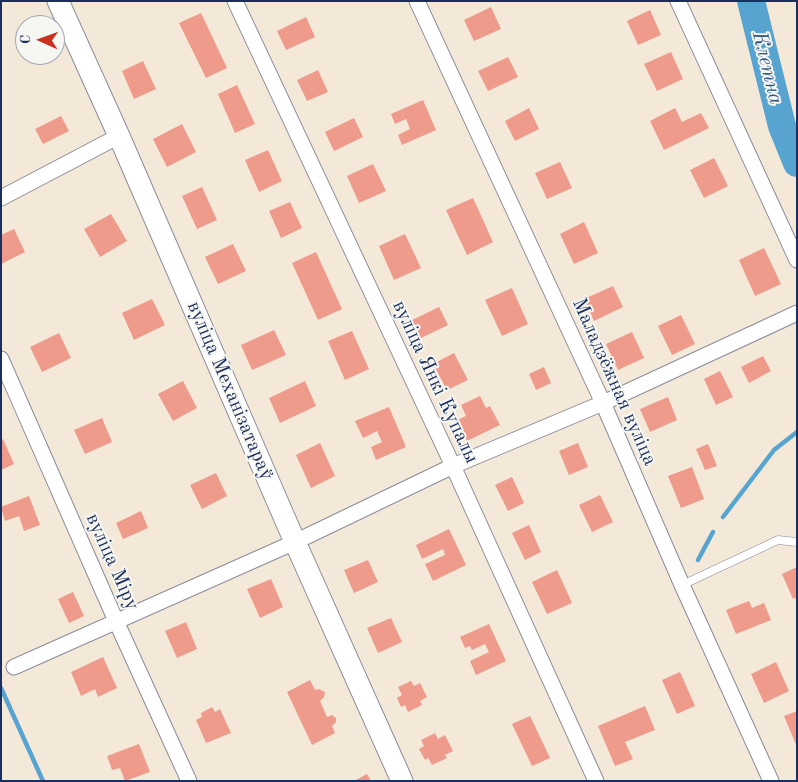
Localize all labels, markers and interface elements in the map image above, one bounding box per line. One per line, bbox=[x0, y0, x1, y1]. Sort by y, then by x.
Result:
north arrow bbox=[15, 15, 65, 65]
water label: Клетна bbox=[746, 29, 788, 107]
text: С bbox=[19, 35, 33, 44]
street label: Маладзёжная вуліца bbox=[566, 294, 662, 470]
street label: вуліца Янкі Купалы bbox=[387, 297, 483, 467]
street label: вуліца Механізатараў bbox=[181, 298, 279, 484]
street label: вуліца Міру bbox=[80, 510, 144, 614]

